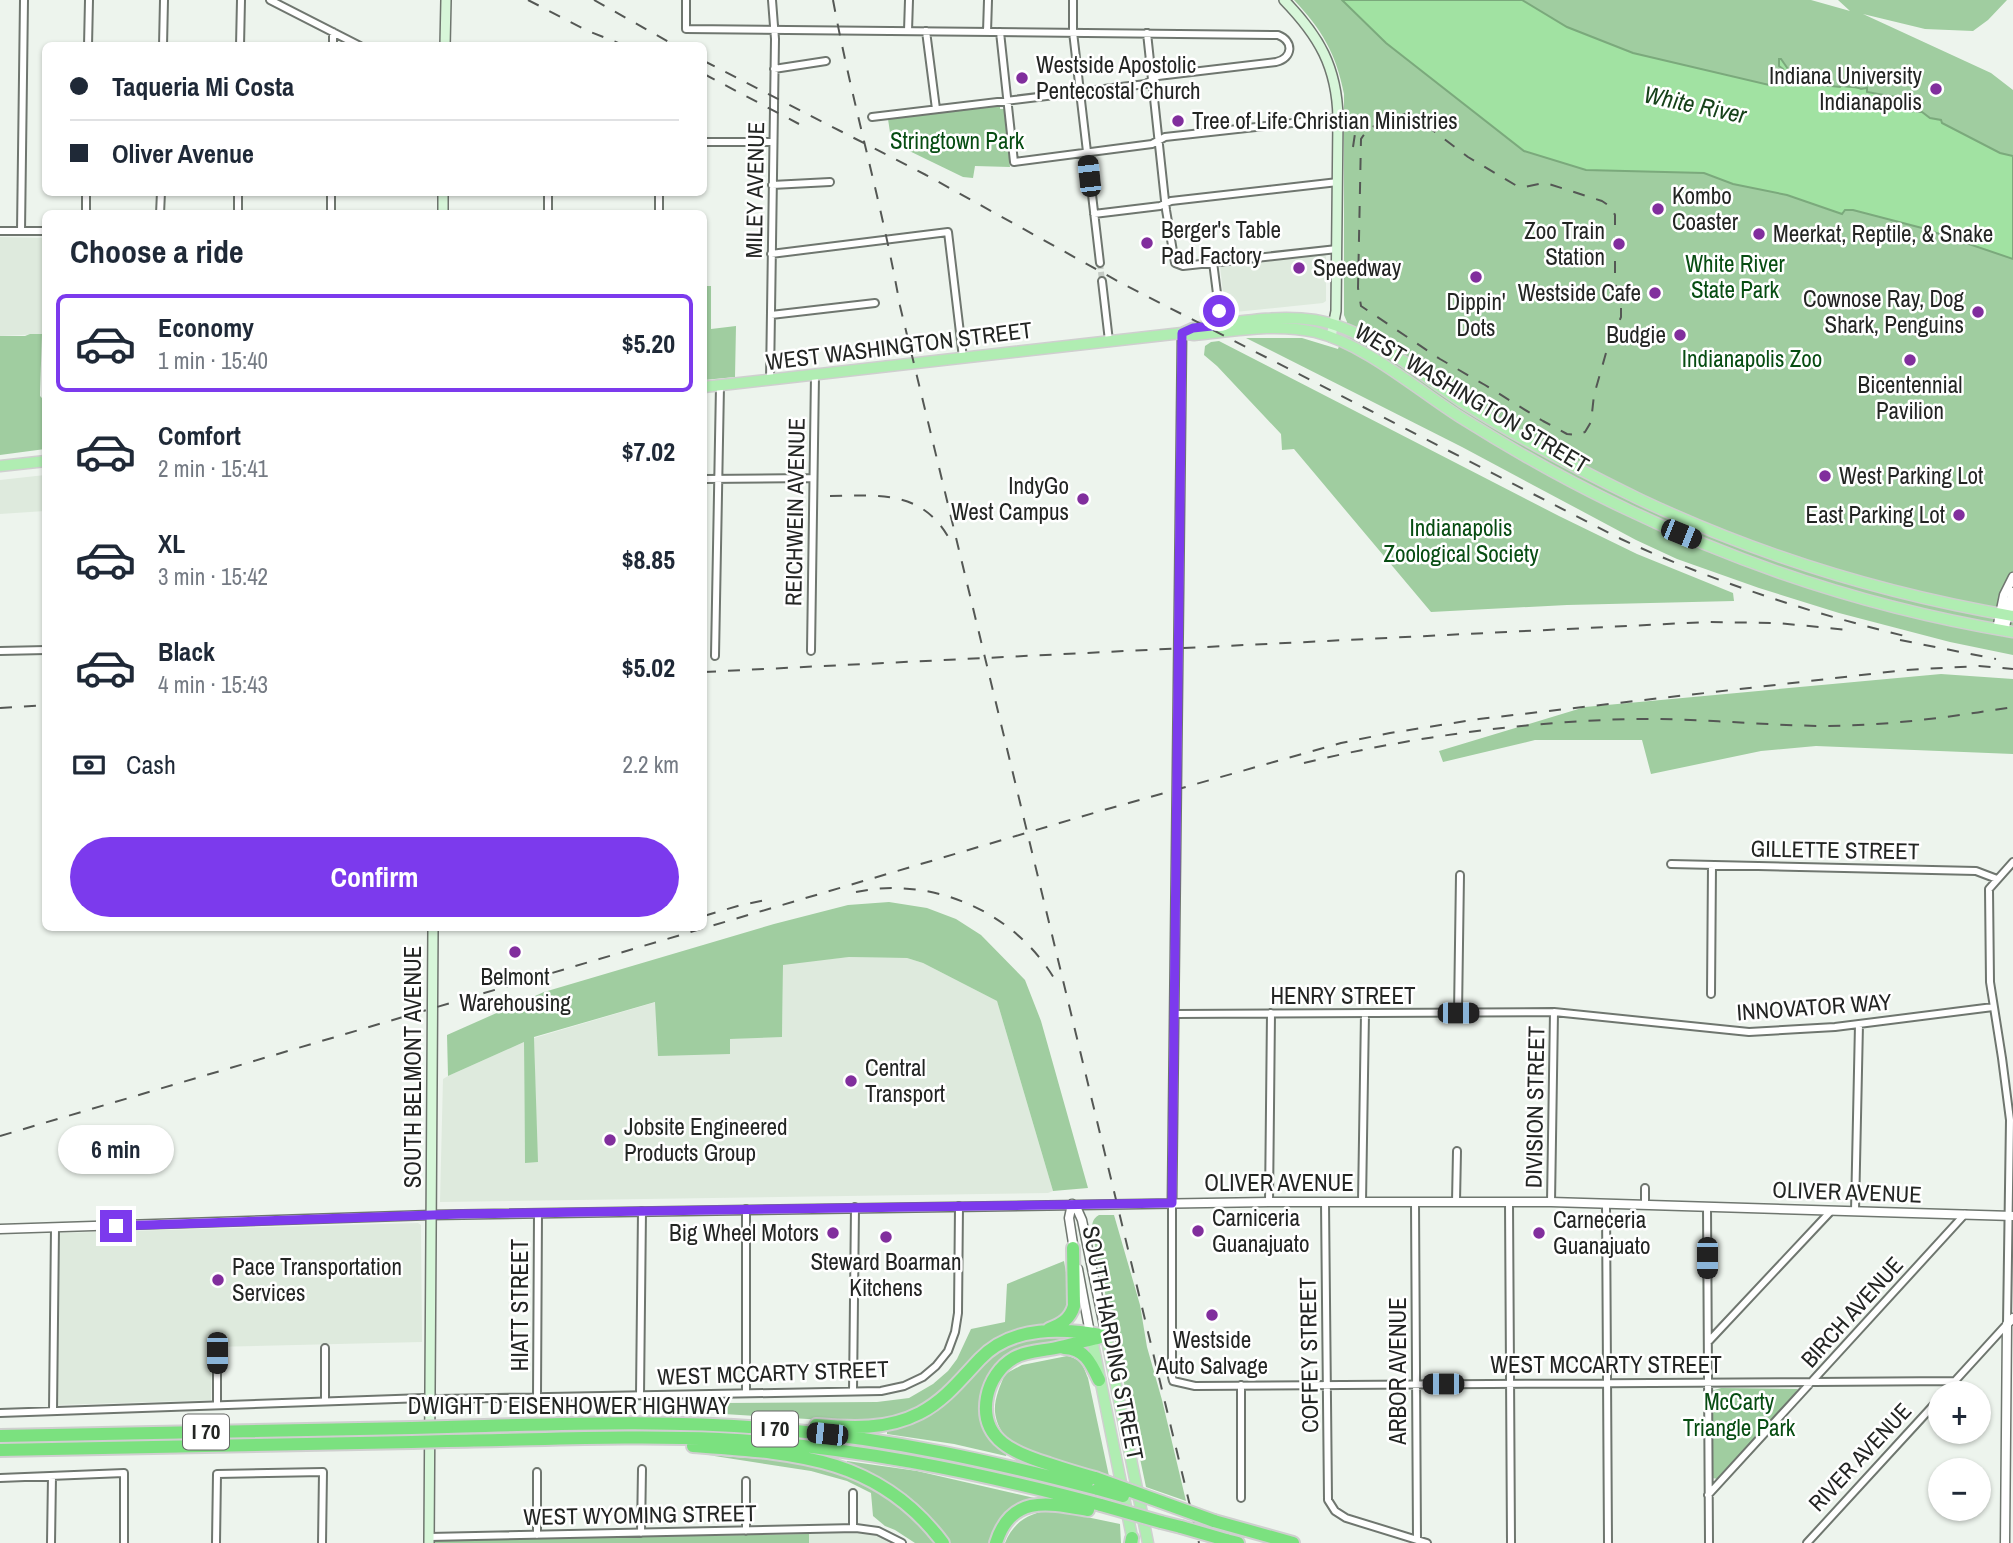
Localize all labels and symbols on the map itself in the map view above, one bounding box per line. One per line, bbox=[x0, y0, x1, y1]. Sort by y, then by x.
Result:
place label: Westside Apostolic Pentecostal Church bbox=[1036, 49, 1201, 106]
place label: Indiana University Indianapolis bbox=[1769, 60, 1923, 117]
marker: Westside Apostolic Pentecostal Church bbox=[1014, 70, 1030, 86]
water label: White River bbox=[1641, 78, 1751, 131]
marker: Indiana University Indianapolis bbox=[1928, 81, 1944, 97]
place label: Tree of Life Christian Ministries bbox=[1192, 105, 1458, 136]
marker: Tree of Life Christian Ministries bbox=[1170, 113, 1186, 129]
street label: MILEY AVENUE bbox=[738, 121, 771, 259]
park label: Stringtown Park bbox=[890, 125, 1025, 156]
car bbox=[1077, 154, 1102, 198]
place label: Kombo Coaster bbox=[1672, 180, 1739, 237]
marker: Kombo Coaster bbox=[1650, 201, 1666, 217]
place label: Berger's Table Pad Factory bbox=[1161, 214, 1281, 271]
place label: Zoo Train Station bbox=[1524, 215, 1605, 272]
place label: Meerkat, Reptile, & Snake bbox=[1773, 218, 1993, 249]
marker: Meerkat, Reptile, & Snake bbox=[1751, 226, 1767, 242]
marker: Berger's Table Pad Factory bbox=[1139, 235, 1155, 251]
marker: Zoo Train Station bbox=[1611, 236, 1627, 252]
park label: White River State Park bbox=[1685, 248, 1785, 305]
place label: Speedway bbox=[1313, 252, 1402, 283]
marker: Speedway bbox=[1291, 260, 1307, 276]
marker: Dippin' Dots bbox=[1468, 269, 1484, 285]
place label: Westside Cafe bbox=[1518, 277, 1641, 308]
place label: Cownose Ray, Dog Shark, Penguins bbox=[1803, 283, 1965, 340]
marker: Westside Cafe bbox=[1647, 285, 1663, 301]
place label: Dippin' Dots bbox=[1446, 286, 1506, 343]
route start bbox=[1203, 295, 1235, 327]
marker: Cownose Ray, Dog Shark, Penguins bbox=[1970, 304, 1986, 320]
street label: WEST WASHINGTON STREET bbox=[764, 314, 1034, 377]
street label: WEST WASHINGTON STREET bbox=[1349, 315, 1595, 480]
place label: Budgie bbox=[1606, 319, 1666, 350]
marker: Budgie bbox=[1672, 327, 1688, 343]
park label: Indianapolis Zoo bbox=[1682, 343, 1822, 374]
marker: Bicentennial Pavilion bbox=[1902, 352, 1918, 368]
place label: Bicentennial Pavilion bbox=[1858, 369, 1962, 426]
street label: REICHWEIN AVENUE bbox=[777, 418, 812, 606]
place label: West Parking Lot bbox=[1839, 460, 1983, 491]
marker: West Parking Lot bbox=[1817, 468, 1833, 484]
place label: IndyGo West Campus bbox=[951, 470, 1069, 527]
marker: IndyGo West Campus bbox=[1075, 491, 1091, 507]
place label: East Parking Lot bbox=[1806, 499, 1945, 530]
marker: East Parking Lot bbox=[1951, 507, 1967, 523]
park label: Indianapolis Zoological Society bbox=[1383, 512, 1539, 569]
car bbox=[1658, 516, 1705, 552]
street label: GILLETTE STREET bbox=[1750, 833, 1920, 866]
marker: Belmont Warehousing bbox=[507, 944, 523, 960]
street label: SOUTH BELMONT AVENUE bbox=[397, 946, 428, 1188]
place label: Belmont Warehousing bbox=[459, 961, 571, 1018]
street label: HENRY STREET bbox=[1270, 980, 1416, 1011]
street label: INNOVATOR WAY bbox=[1735, 986, 1893, 1027]
car bbox=[1438, 1003, 1480, 1024]
street label: DIVISION STREET bbox=[1518, 1025, 1551, 1188]
place label: Central Transport bbox=[865, 1052, 945, 1109]
marker: Central Transport bbox=[843, 1073, 859, 1089]
place label: Jobsite Engineered Products Group bbox=[624, 1111, 788, 1168]
callout: 6 min bbox=[58, 1124, 174, 1174]
marker: Jobsite Engineered Products Group bbox=[602, 1132, 618, 1148]
street label: OLIVER AVENUE bbox=[1204, 1167, 1354, 1198]
street label: OLIVER AVENUE bbox=[1772, 1173, 1922, 1210]
place label: Carniceria Guanajuato bbox=[1212, 1202, 1310, 1259]
place label: Carneceria Guanajuato bbox=[1553, 1204, 1651, 1261]
route end bbox=[100, 1210, 132, 1242]
place label: Big Wheel Motors bbox=[669, 1217, 819, 1248]
street label: SOUTH HARDING STREET bbox=[1076, 1223, 1151, 1463]
marker: Carniceria Guanajuato bbox=[1190, 1223, 1206, 1239]
marker: Big Wheel Motors bbox=[825, 1225, 841, 1241]
marker: Carneceria Guanajuato bbox=[1531, 1225, 1547, 1241]
marker: Steward Boarman Kitchens bbox=[878, 1229, 894, 1245]
car bbox=[1697, 1237, 1718, 1279]
street label: HIATT STREET bbox=[504, 1238, 535, 1371]
place label: Steward Boarman Kitchens bbox=[811, 1246, 961, 1303]
street label: BIRCH AVENUE bbox=[1794, 1250, 1910, 1374]
place label: Pace Transportation Services bbox=[232, 1251, 402, 1308]
marker: Pace Transportation Services bbox=[210, 1272, 226, 1288]
street label: COFFEY STREET bbox=[1292, 1276, 1325, 1433]
street label: ARBOR AVENUE bbox=[1382, 1297, 1413, 1446]
marker: Westside Auto Salvage bbox=[1204, 1307, 1220, 1323]
place label: Westside Auto Salvage bbox=[1155, 1324, 1268, 1381]
car bbox=[207, 1332, 228, 1374]
street label: WEST MCCARTY STREET bbox=[1490, 1349, 1722, 1380]
street label: WEST MCCARTY STREET bbox=[657, 1353, 890, 1392]
car bbox=[1423, 1374, 1465, 1395]
park label: McCarty Triangle Park bbox=[1683, 1386, 1796, 1443]
street label: DWIGHT D EISENHOWER HIGHWAY bbox=[408, 1390, 731, 1421]
street label: RIVER AVENUE bbox=[1801, 1396, 1918, 1518]
road number: I 70 bbox=[752, 1412, 798, 1446]
road number: I 70 bbox=[183, 1414, 229, 1450]
car bbox=[806, 1421, 849, 1447]
street label: WEST WYOMING STREET bbox=[523, 1497, 757, 1532]

